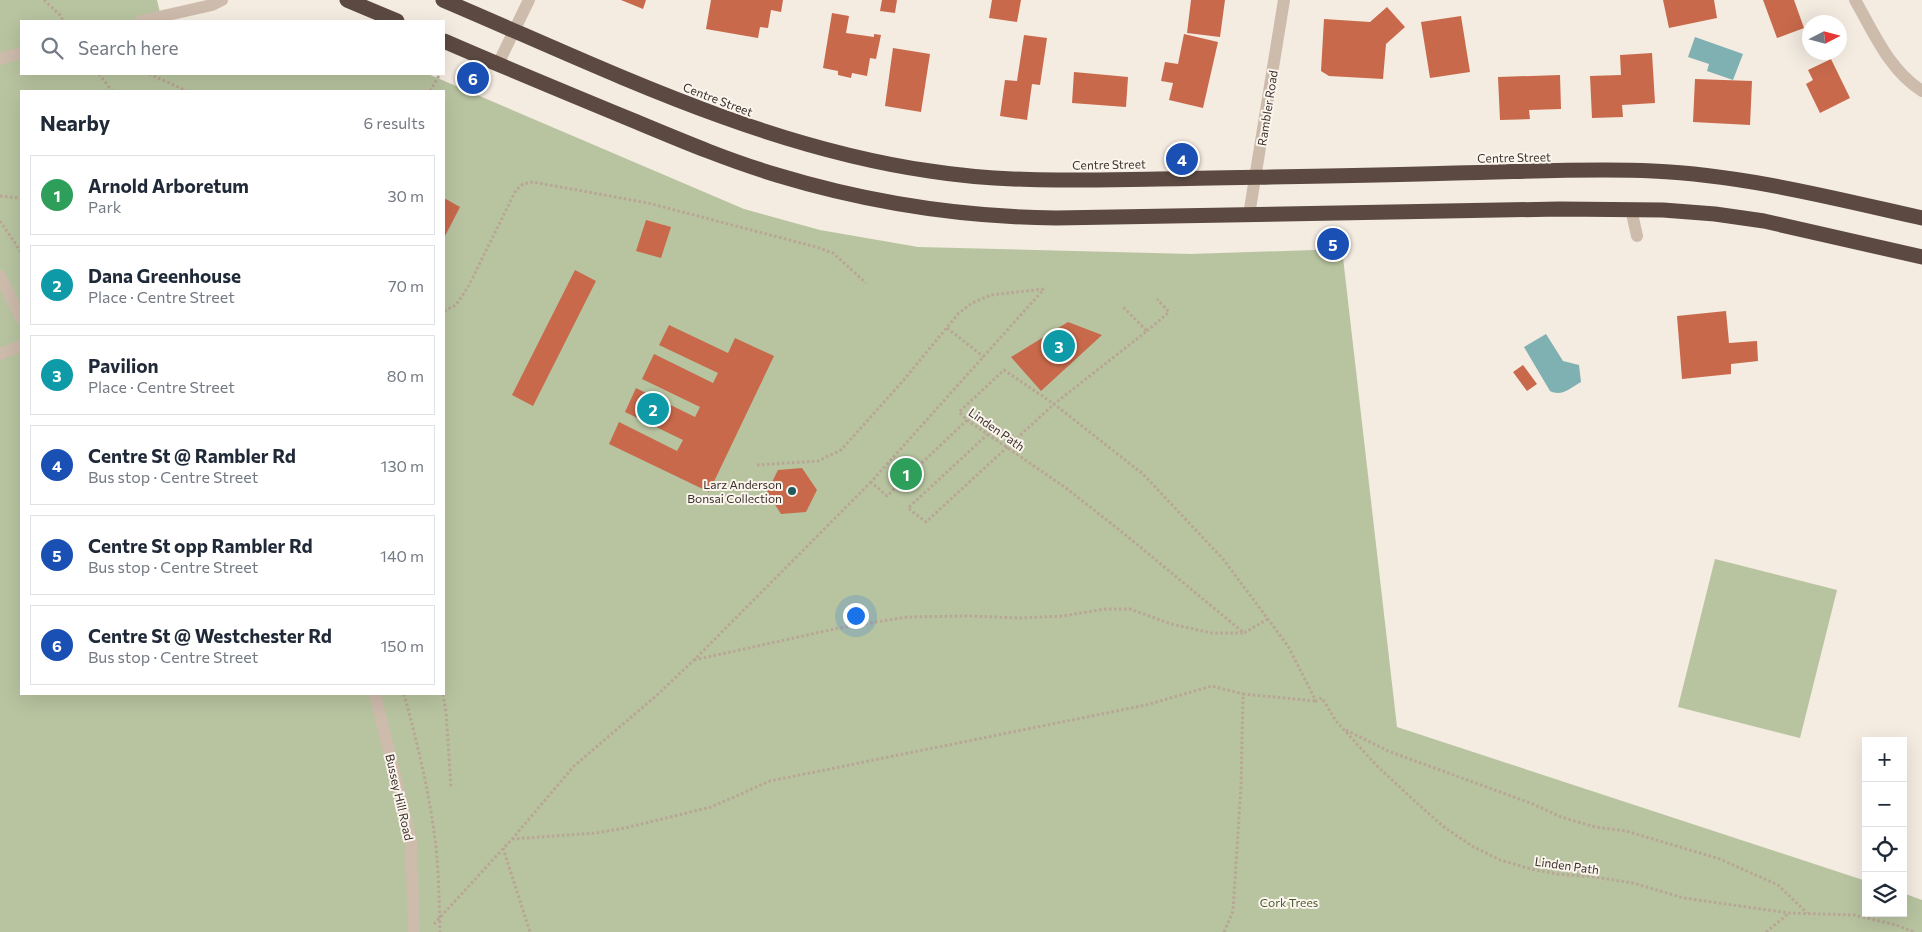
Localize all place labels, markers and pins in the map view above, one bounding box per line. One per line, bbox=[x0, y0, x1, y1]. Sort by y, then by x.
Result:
pin: 6 bbox=[457, 59, 489, 97]
pin: 4 bbox=[1166, 140, 1198, 178]
pin: 5 bbox=[1317, 225, 1349, 263]
pin: 3 bbox=[1043, 327, 1075, 365]
pin: 2 bbox=[637, 390, 669, 428]
pin: 1 bbox=[890, 455, 922, 493]
place label: Larz Anderson Bonsai Collection bbox=[687, 477, 782, 505]
marker: Larz Anderson Bonsai Collection bbox=[786, 485, 798, 497]

